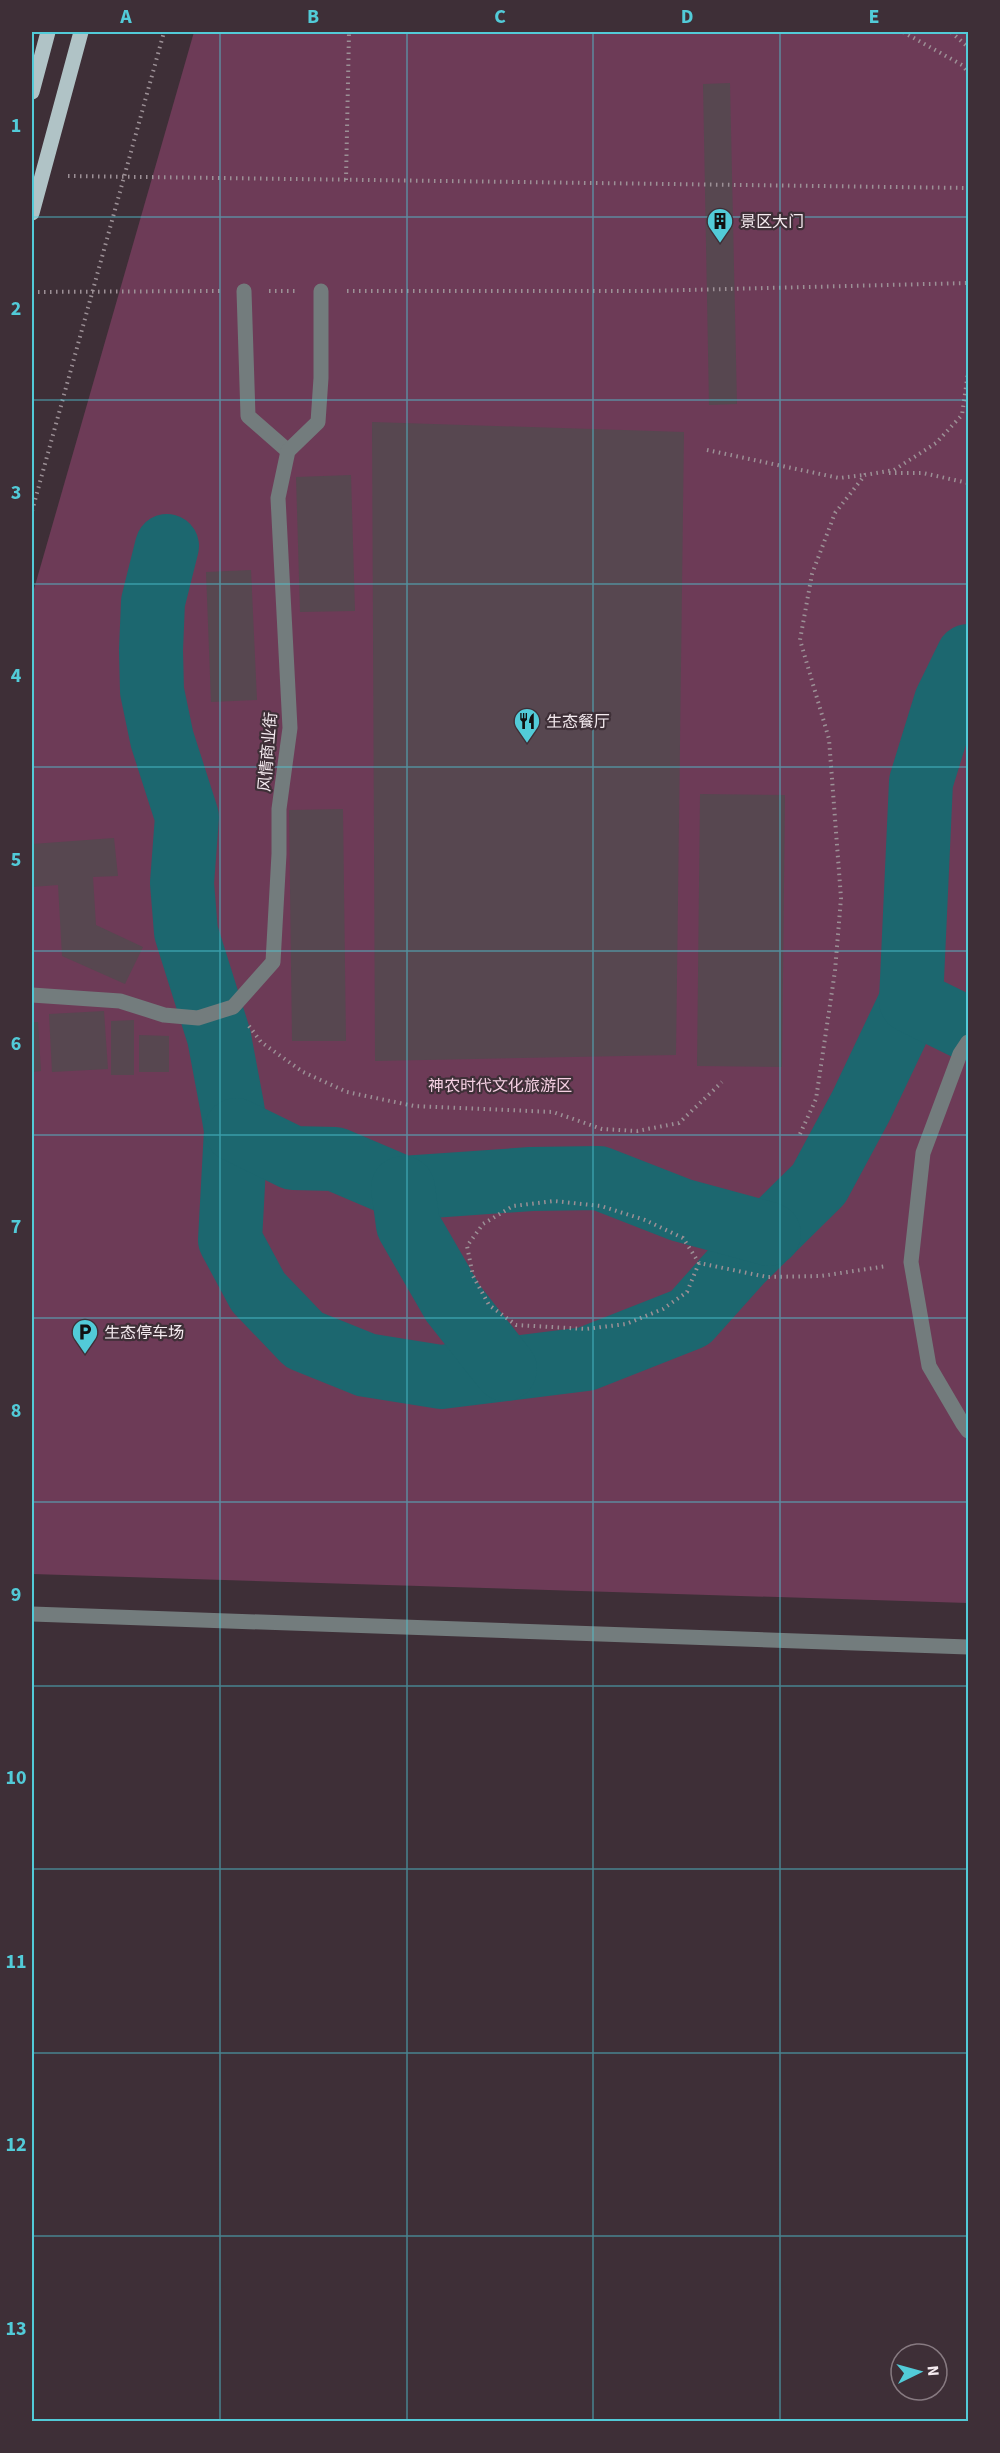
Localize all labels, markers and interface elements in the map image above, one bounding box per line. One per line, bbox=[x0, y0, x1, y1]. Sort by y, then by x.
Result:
text: A bbox=[119, 3, 132, 31]
text: B bbox=[307, 3, 319, 31]
text: C bbox=[494, 3, 506, 31]
text: D bbox=[681, 3, 693, 31]
text: E bbox=[869, 3, 879, 31]
text: 1 bbox=[11, 112, 21, 140]
building icon: 景区大门 bbox=[705, 206, 735, 244]
place label: 景区大门 bbox=[740, 211, 804, 233]
text: 2 bbox=[11, 295, 21, 323]
text: 3 bbox=[11, 479, 21, 507]
text: 4 bbox=[11, 662, 22, 690]
restaurant icon: 生态餐厅 bbox=[512, 706, 542, 744]
street label: 风情商业街 bbox=[254, 711, 282, 793]
place label: 生态餐厅 bbox=[546, 711, 610, 733]
text: 5 bbox=[11, 846, 21, 874]
text: 6 bbox=[11, 1030, 21, 1058]
park label: 神农时代文化旅游区 bbox=[428, 1075, 572, 1097]
text: 7 bbox=[11, 1213, 21, 1241]
parking icon: 生态停车场 bbox=[70, 1317, 100, 1355]
place label: 生态停车场 bbox=[104, 1322, 184, 1344]
text: 8 bbox=[11, 1397, 21, 1425]
text: 9 bbox=[11, 1581, 21, 1609]
text: 10 bbox=[5, 1764, 27, 1792]
text: 11 bbox=[5, 1948, 27, 1976]
text: 12 bbox=[5, 2131, 27, 2159]
text: 13 bbox=[5, 2315, 27, 2343]
north arrow bbox=[889, 2342, 949, 2402]
text: N bbox=[922, 2365, 944, 2377]

